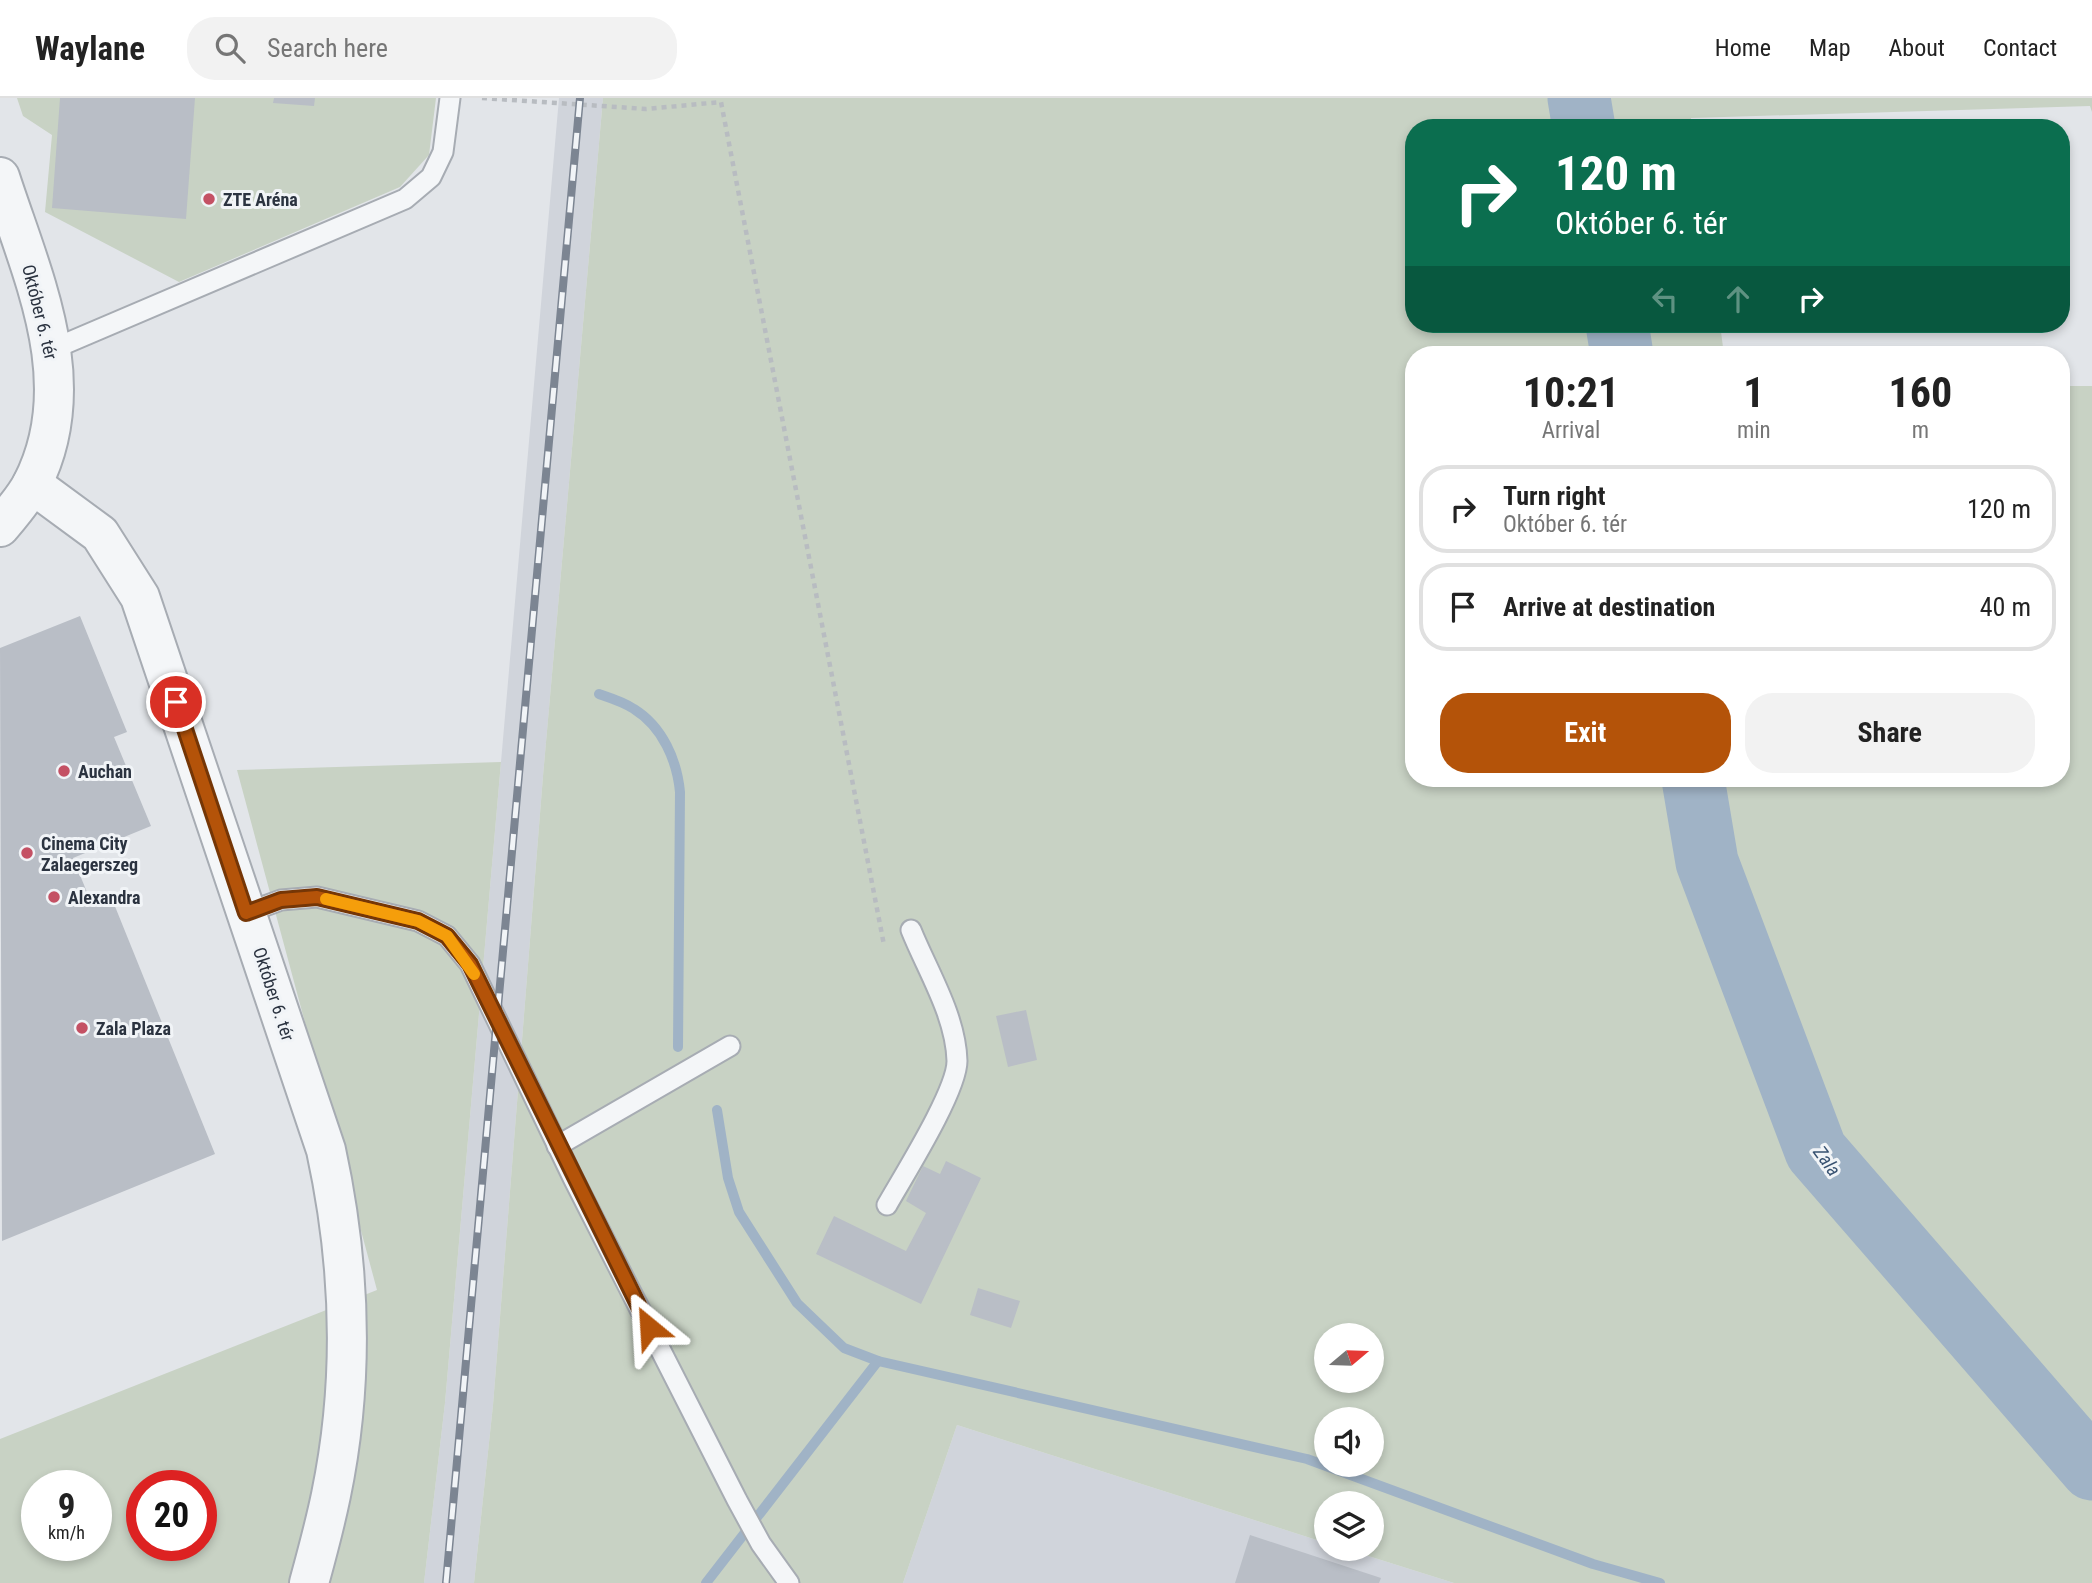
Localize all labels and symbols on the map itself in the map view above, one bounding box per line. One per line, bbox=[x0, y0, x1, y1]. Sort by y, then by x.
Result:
place label: ZTE Aréna bbox=[223, 189, 298, 210]
marker: ZTE Aréna bbox=[201, 191, 217, 207]
street label: Október 6. tér bbox=[18, 262, 62, 362]
pin bbox=[146, 672, 206, 732]
place label: Auchan bbox=[78, 761, 132, 782]
marker: Auchan bbox=[56, 763, 72, 779]
place label: Cinema City Zalaegerszeg bbox=[41, 833, 138, 875]
marker: Cinema City Zalaegerszeg bbox=[19, 845, 35, 861]
place label: Alexandra bbox=[68, 887, 140, 908]
marker: Alexandra bbox=[46, 889, 62, 905]
street label: Október 6. tér bbox=[249, 945, 299, 1044]
place label: Zala Plaza bbox=[96, 1018, 171, 1039]
marker: Zala Plaza bbox=[74, 1020, 90, 1036]
water label: Zala bbox=[1808, 1141, 1846, 1181]
position arrow bbox=[612, 1290, 686, 1364]
north arrow bbox=[1314, 1323, 1384, 1393]
speed limit sign: 20 bbox=[126, 1470, 217, 1561]

